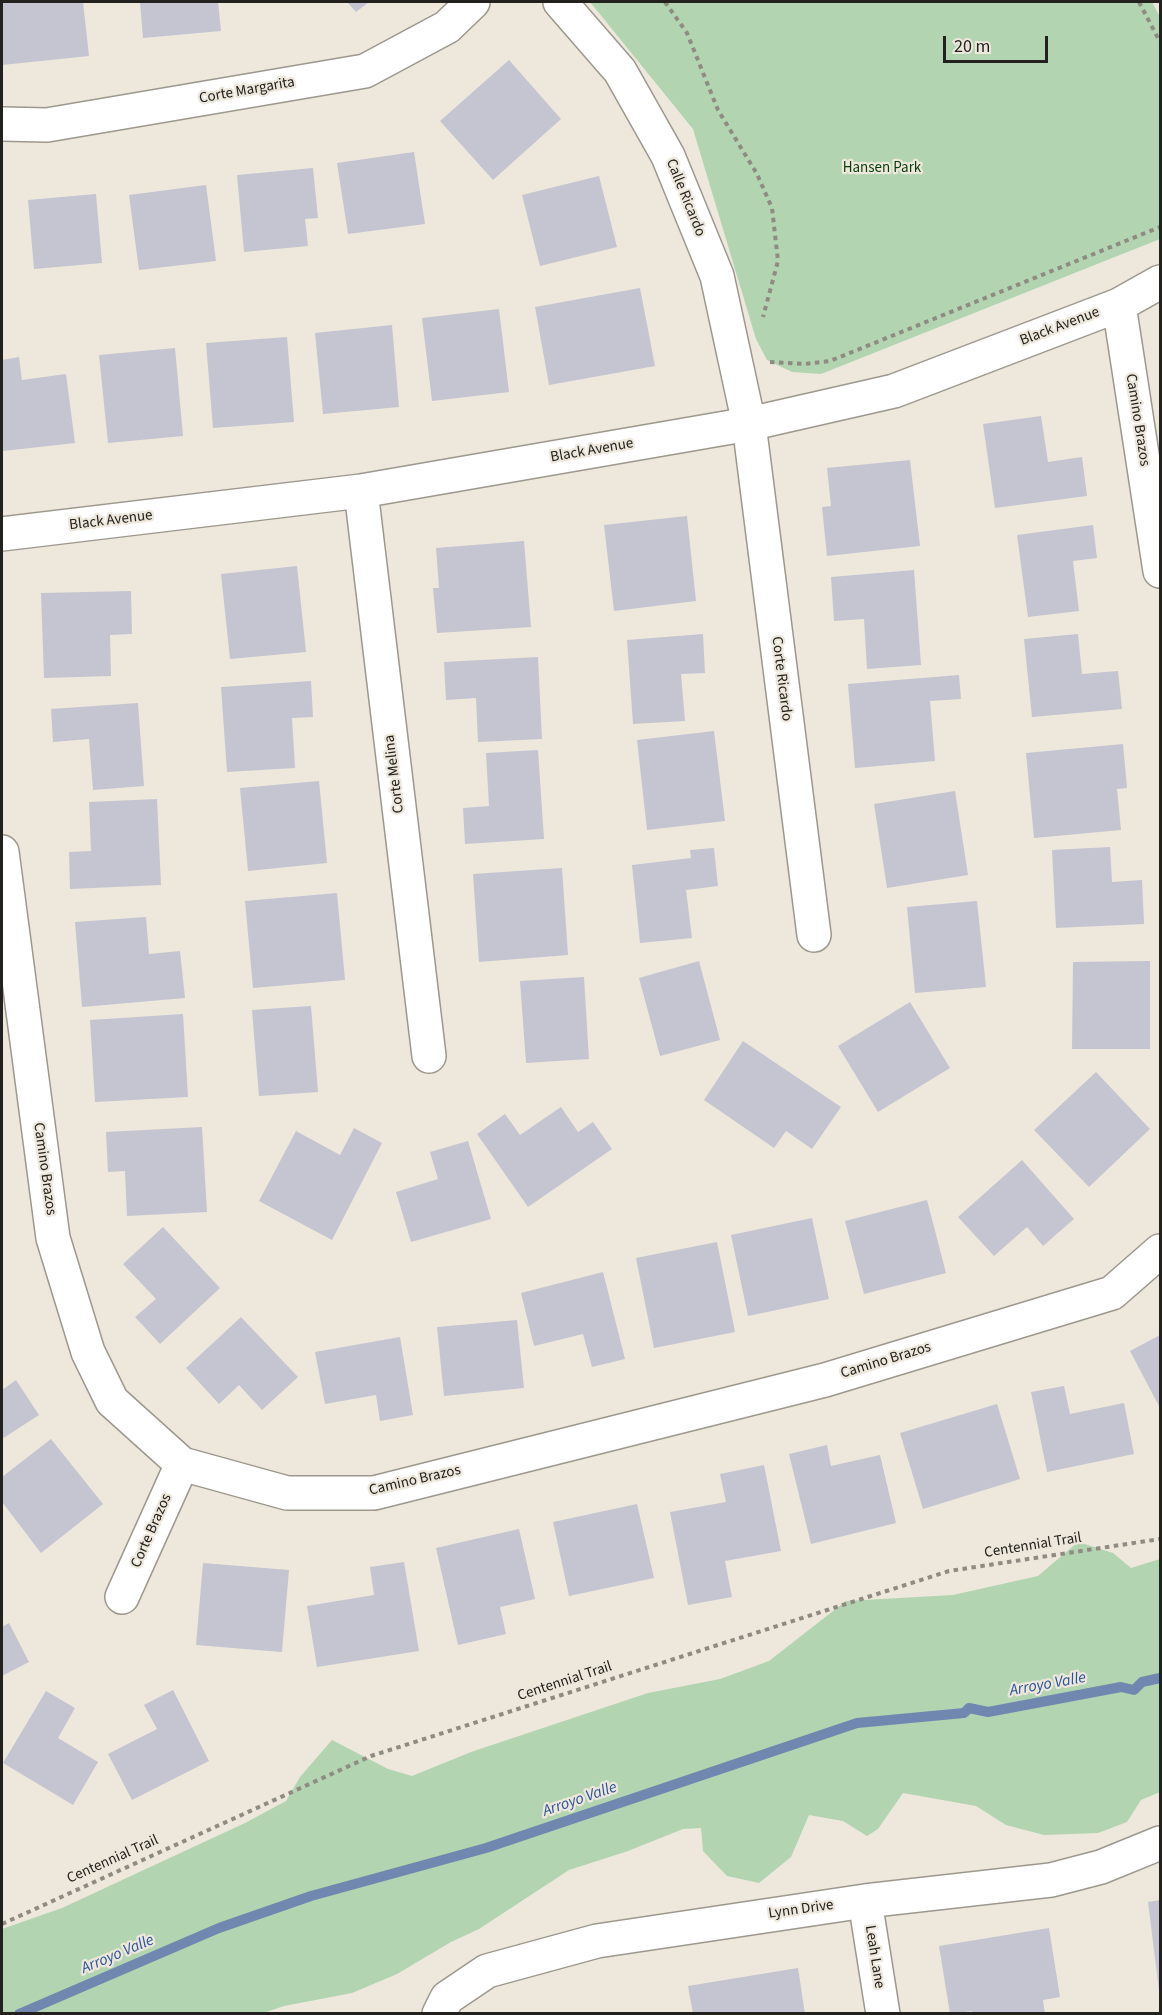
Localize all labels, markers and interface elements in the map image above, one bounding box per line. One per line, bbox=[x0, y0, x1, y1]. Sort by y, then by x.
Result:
scale bar bbox=[946, 24, 1051, 62]
text: 20 m bbox=[954, 34, 990, 59]
street label: Corte Margarita bbox=[198, 74, 296, 108]
street label: Calle Ricardo bbox=[661, 157, 709, 239]
park label: Hansen Park bbox=[843, 160, 921, 178]
street label: Black Avenue bbox=[1018, 304, 1102, 350]
street label: Camino Brazos bbox=[1121, 372, 1153, 468]
street label: Black Avenue bbox=[549, 435, 635, 467]
street label: Black Avenue bbox=[68, 507, 154, 535]
street label: Corte Ricardo bbox=[767, 636, 795, 722]
street label: Corte Melina bbox=[381, 734, 409, 814]
street label: Camino Brazos bbox=[29, 1121, 59, 1217]
street label: Camino Brazos bbox=[839, 1339, 933, 1383]
street label: Camino Brazos bbox=[367, 1462, 463, 1500]
street label: Corte Brazos bbox=[128, 1491, 176, 1571]
street label: Centennial Trail bbox=[983, 1529, 1083, 1563]
street label: Centennial Trail bbox=[515, 1658, 615, 1706]
water label: Arroyo Valle bbox=[1008, 1669, 1088, 1701]
water label: Arroyo Valle bbox=[540, 1778, 620, 1822]
street label: Centennial Trail bbox=[64, 1832, 162, 1888]
street label: Lynn Drive bbox=[767, 1897, 835, 1923]
street label: Leah Lane bbox=[860, 1924, 888, 1990]
water label: Arroyo Valle bbox=[79, 1931, 157, 1979]

